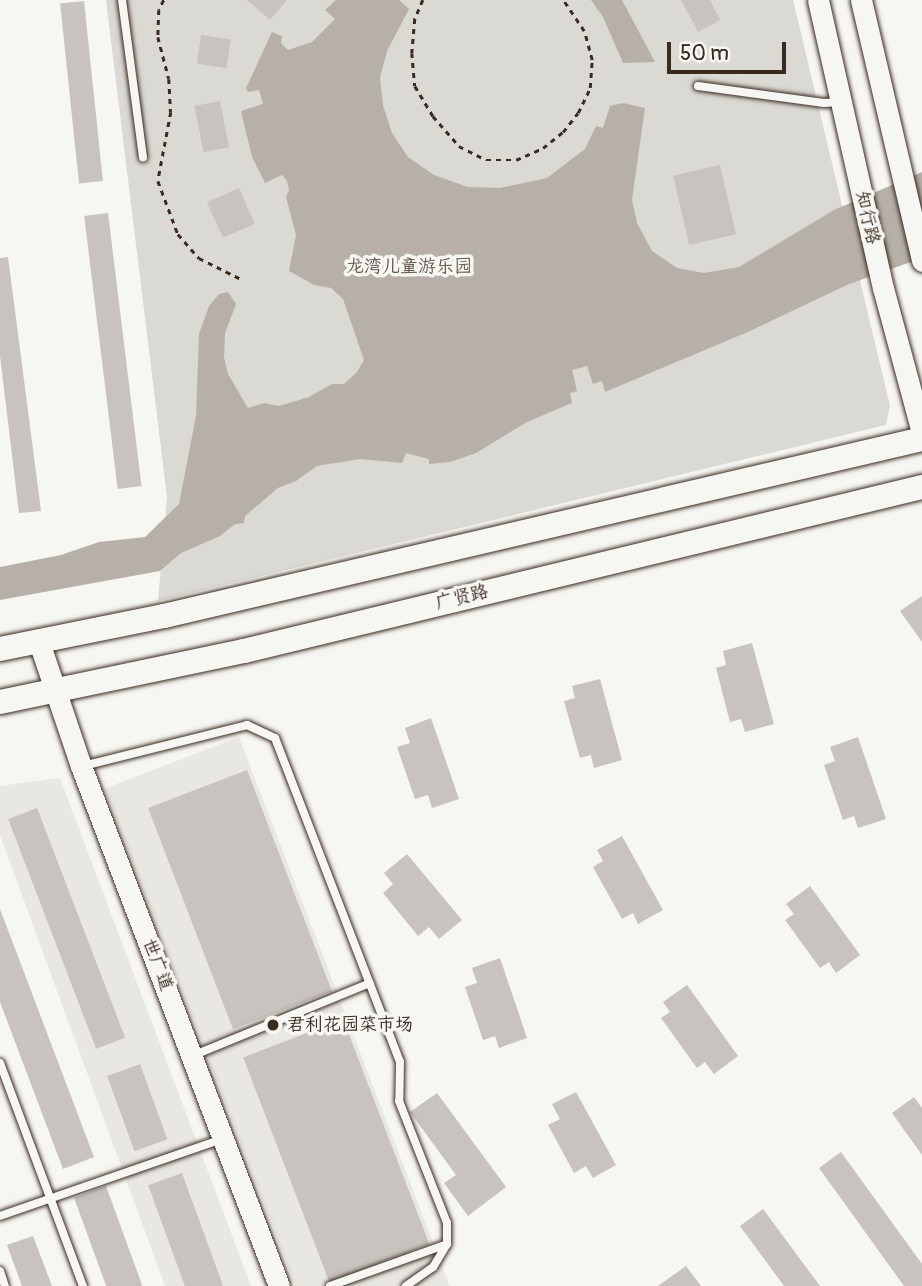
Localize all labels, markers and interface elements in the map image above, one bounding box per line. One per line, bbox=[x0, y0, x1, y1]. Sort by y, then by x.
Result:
scale bar bbox=[670, 28, 789, 72]
text: 50 m bbox=[680, 40, 729, 67]
street label: 知行路 bbox=[850, 189, 884, 247]
park label: 龙湾儿童游乐园 bbox=[346, 256, 472, 278]
street label: 广贤路 bbox=[433, 581, 491, 615]
street label: 世广道 bbox=[137, 936, 177, 994]
place label: 君利花园菜市场 bbox=[287, 1014, 413, 1036]
marker: 君利花园菜市场 bbox=[265, 1017, 281, 1033]

